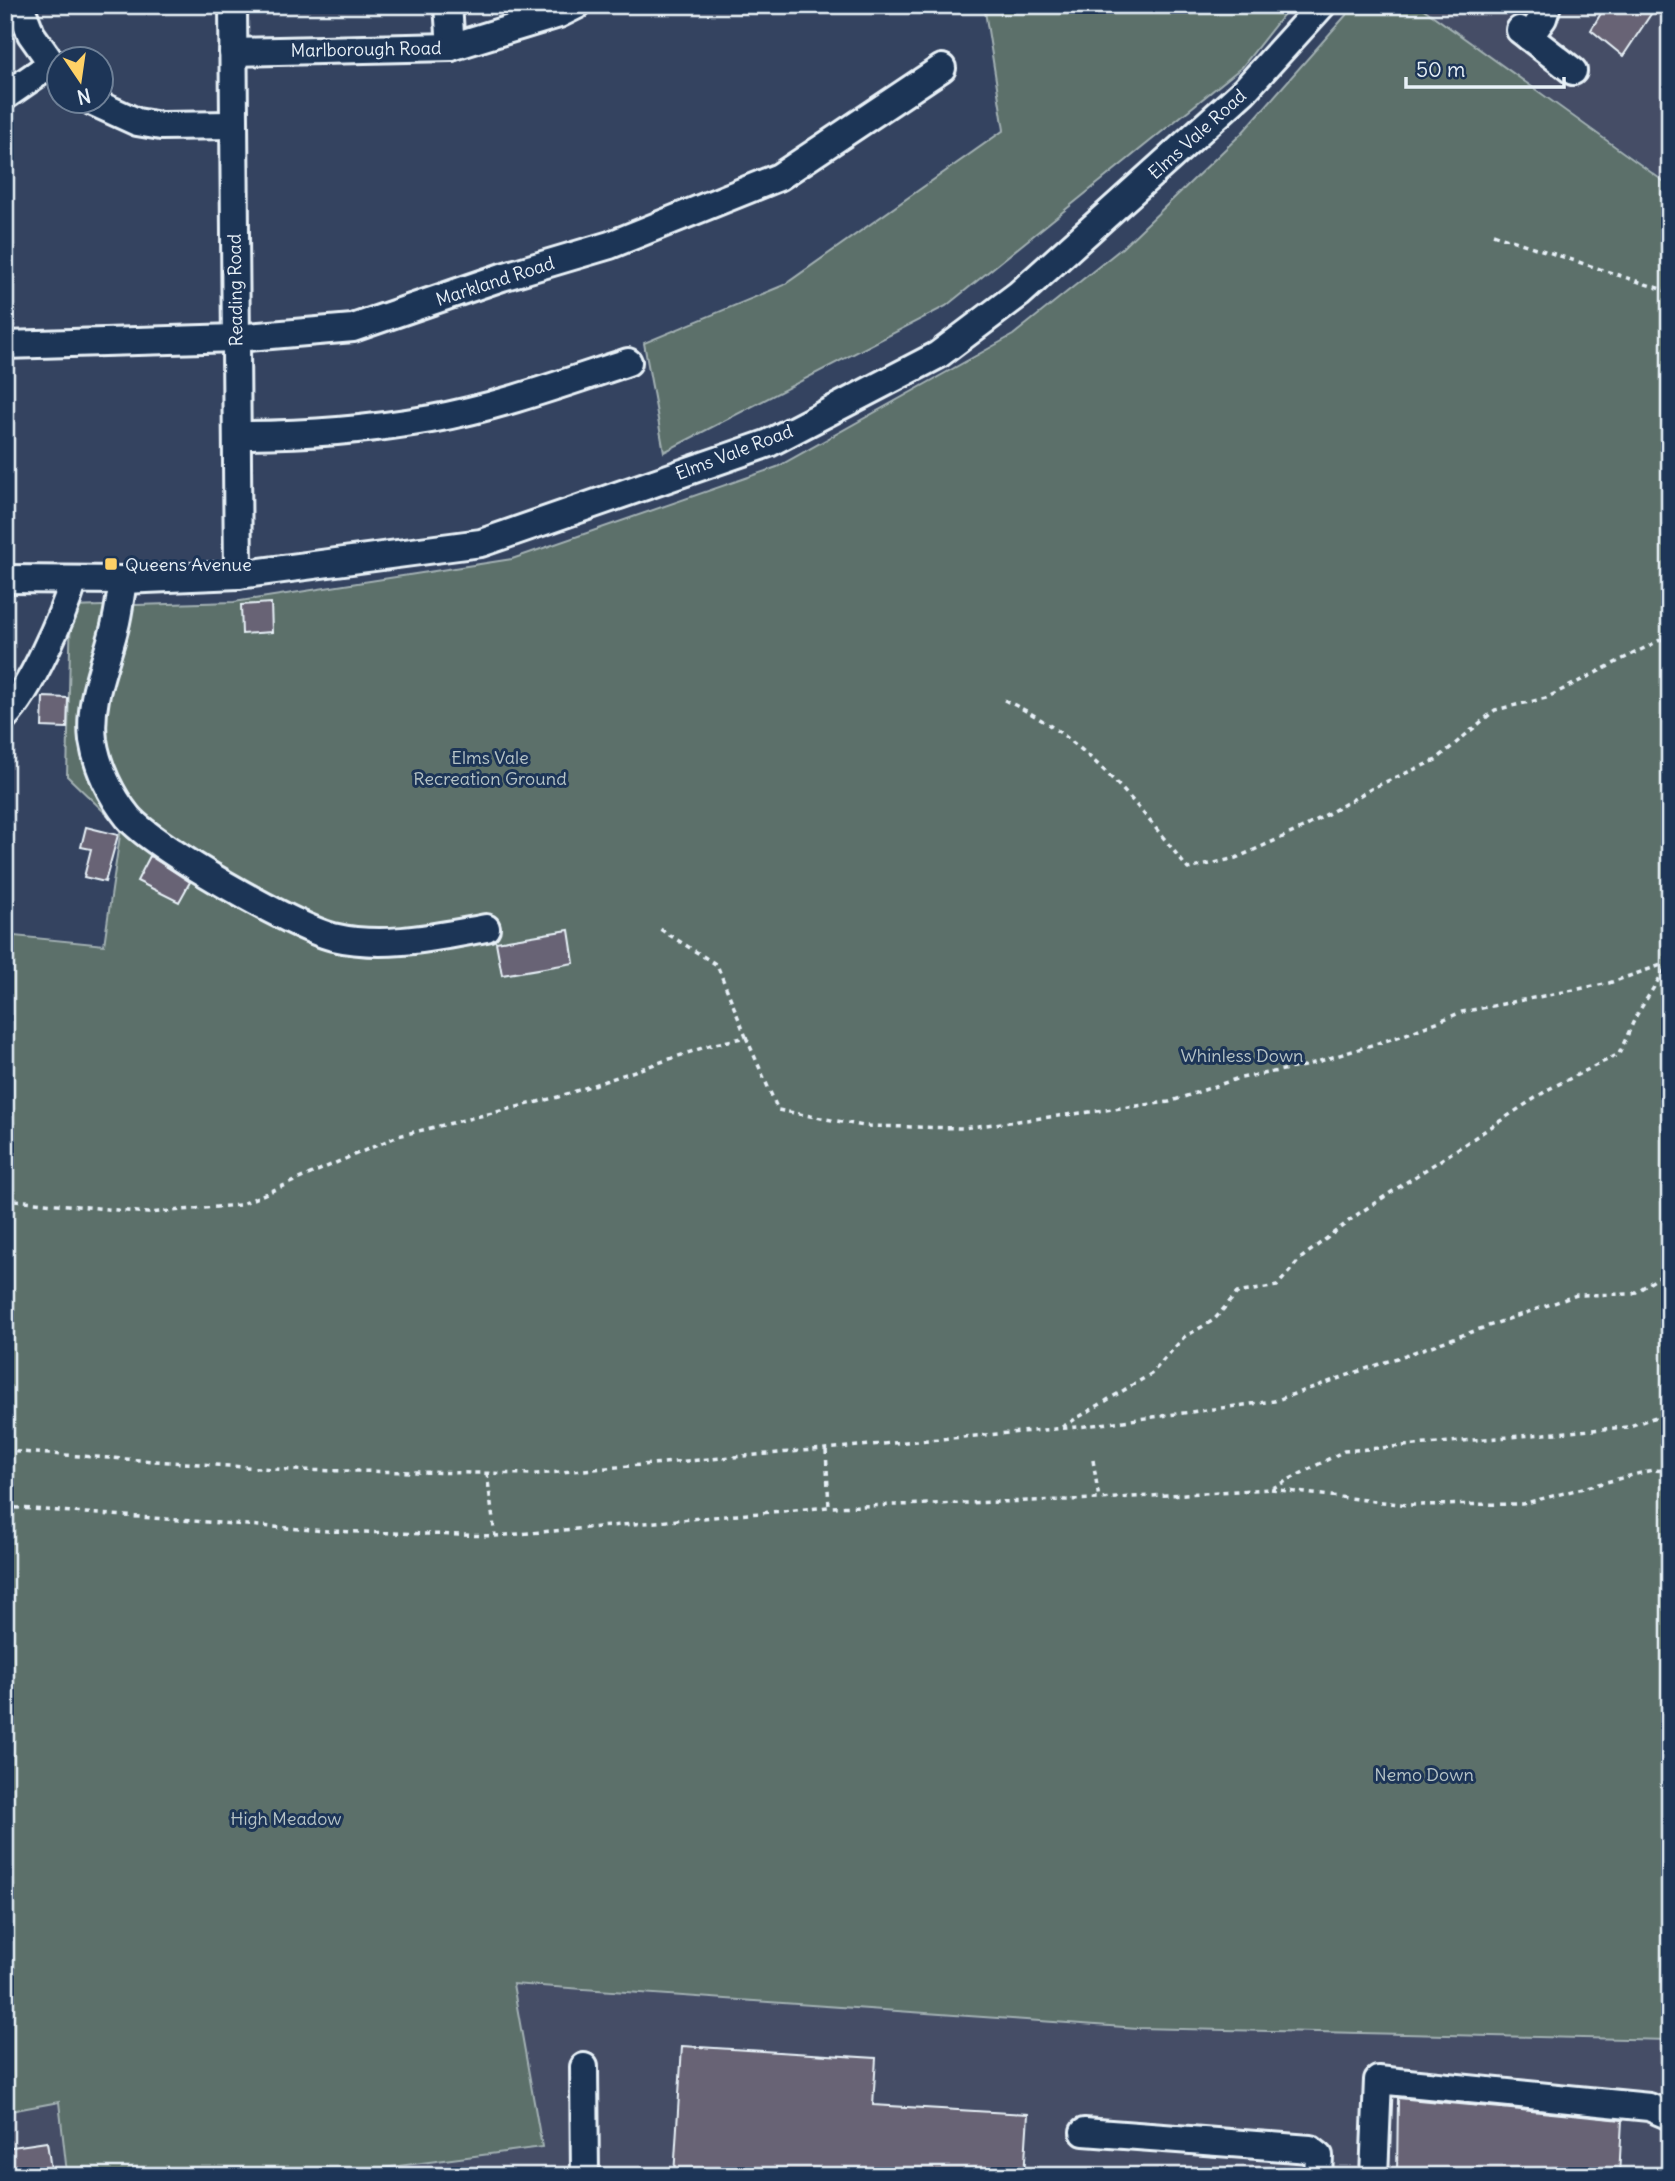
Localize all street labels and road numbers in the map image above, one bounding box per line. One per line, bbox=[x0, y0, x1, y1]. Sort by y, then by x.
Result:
street label: Marlborough Road bbox=[290, 36, 442, 62]
street label: Elms Vale Road bbox=[1143, 84, 1251, 184]
street label: Reading Road bbox=[223, 233, 247, 346]
street label: Markland Road bbox=[433, 251, 557, 311]
street label: Elms Vale Road bbox=[672, 419, 796, 485]

